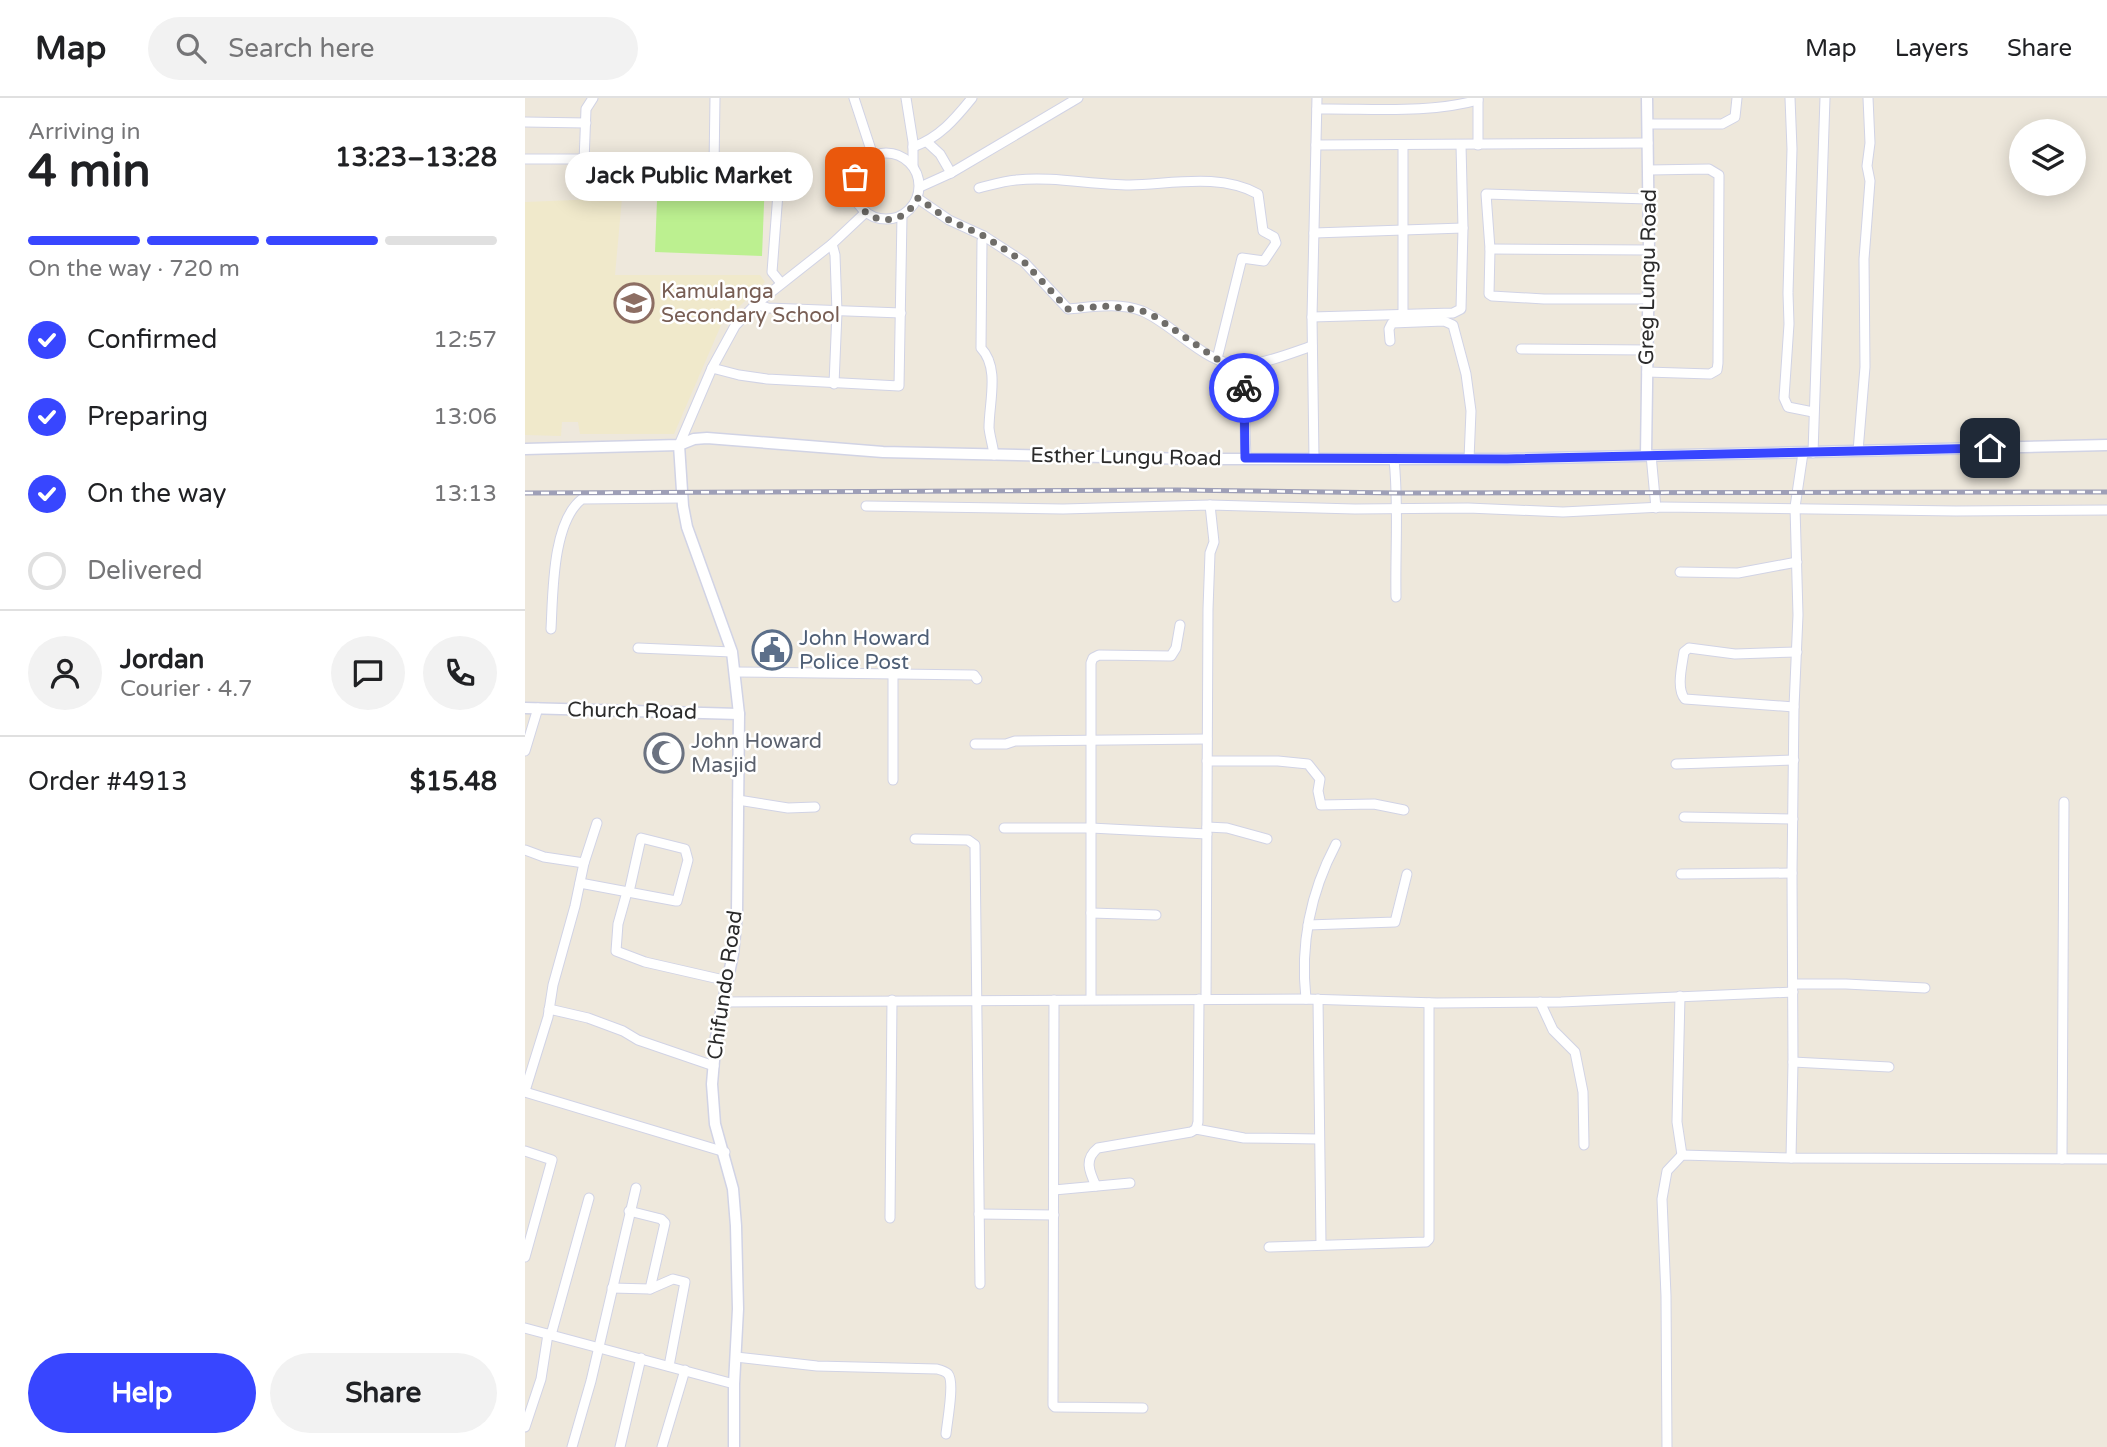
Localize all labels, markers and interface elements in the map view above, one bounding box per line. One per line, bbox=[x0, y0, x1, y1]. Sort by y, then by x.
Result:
search box bbox=[148, 17, 638, 80]
text: Map bbox=[35, 29, 106, 68]
icon: search bbox=[172, 29, 210, 67]
text: Search here bbox=[228, 33, 374, 64]
text: Map bbox=[1805, 34, 1857, 63]
text: Layers bbox=[1895, 34, 1969, 63]
text: Share bbox=[2007, 34, 2072, 63]
text: Arriving in bbox=[28, 118, 141, 146]
map controls bbox=[2009, 119, 2086, 196]
button: layers bbox=[2009, 119, 2086, 196]
text: 13:23–13:28 bbox=[335, 142, 497, 173]
text: 4 min bbox=[28, 144, 151, 199]
pin bbox=[825, 147, 885, 207]
callout: Jack Public Market bbox=[565, 153, 813, 202]
icon: bag bbox=[836, 158, 874, 196]
text: Jack Public Market bbox=[586, 162, 792, 190]
street label: Greg Lungu Road bbox=[1634, 189, 1662, 365]
text: On the way · 720 m bbox=[28, 255, 240, 283]
place label: Kamulanga Secondary School bbox=[661, 279, 840, 328]
school or university icon: Kamulanga Secondary School bbox=[613, 282, 655, 324]
icon: check bbox=[28, 321, 66, 359]
text: Confirmed bbox=[87, 324, 217, 355]
text: 12:57 bbox=[433, 326, 497, 354]
courier bbox=[1209, 353, 1279, 423]
icon: bike bbox=[1225, 369, 1263, 407]
icon: check bbox=[28, 398, 66, 436]
text: Preparing bbox=[87, 401, 208, 432]
text: 13:06 bbox=[433, 403, 497, 431]
pin bbox=[1960, 418, 2020, 478]
icon: home bbox=[1971, 429, 2009, 467]
street label: Esther Lungu Road bbox=[1030, 443, 1222, 471]
icon: check bbox=[28, 475, 66, 513]
text: On the way bbox=[87, 478, 227, 509]
text: 13:13 bbox=[433, 480, 497, 508]
text: Delivered bbox=[87, 555, 203, 586]
place label: John Howard Police Post bbox=[799, 626, 930, 675]
public building icon: John Howard Police Post bbox=[751, 629, 793, 671]
button: person bbox=[28, 636, 102, 710]
button: chat bbox=[331, 636, 405, 710]
button: phone bbox=[423, 636, 497, 710]
text: Jordan bbox=[120, 644, 204, 675]
text: Courier · 4.7 bbox=[120, 675, 253, 703]
street label: Church Road bbox=[567, 697, 697, 725]
place label: John Howard Masjid bbox=[691, 729, 822, 778]
mosque icon: John Howard Masjid bbox=[643, 732, 685, 774]
text: Order #4913 bbox=[28, 766, 188, 797]
text: $15.48 bbox=[410, 766, 497, 797]
street label: Chifundo Road bbox=[702, 909, 748, 1061]
button: Help bbox=[28, 1353, 256, 1433]
button: Share bbox=[270, 1353, 497, 1433]

